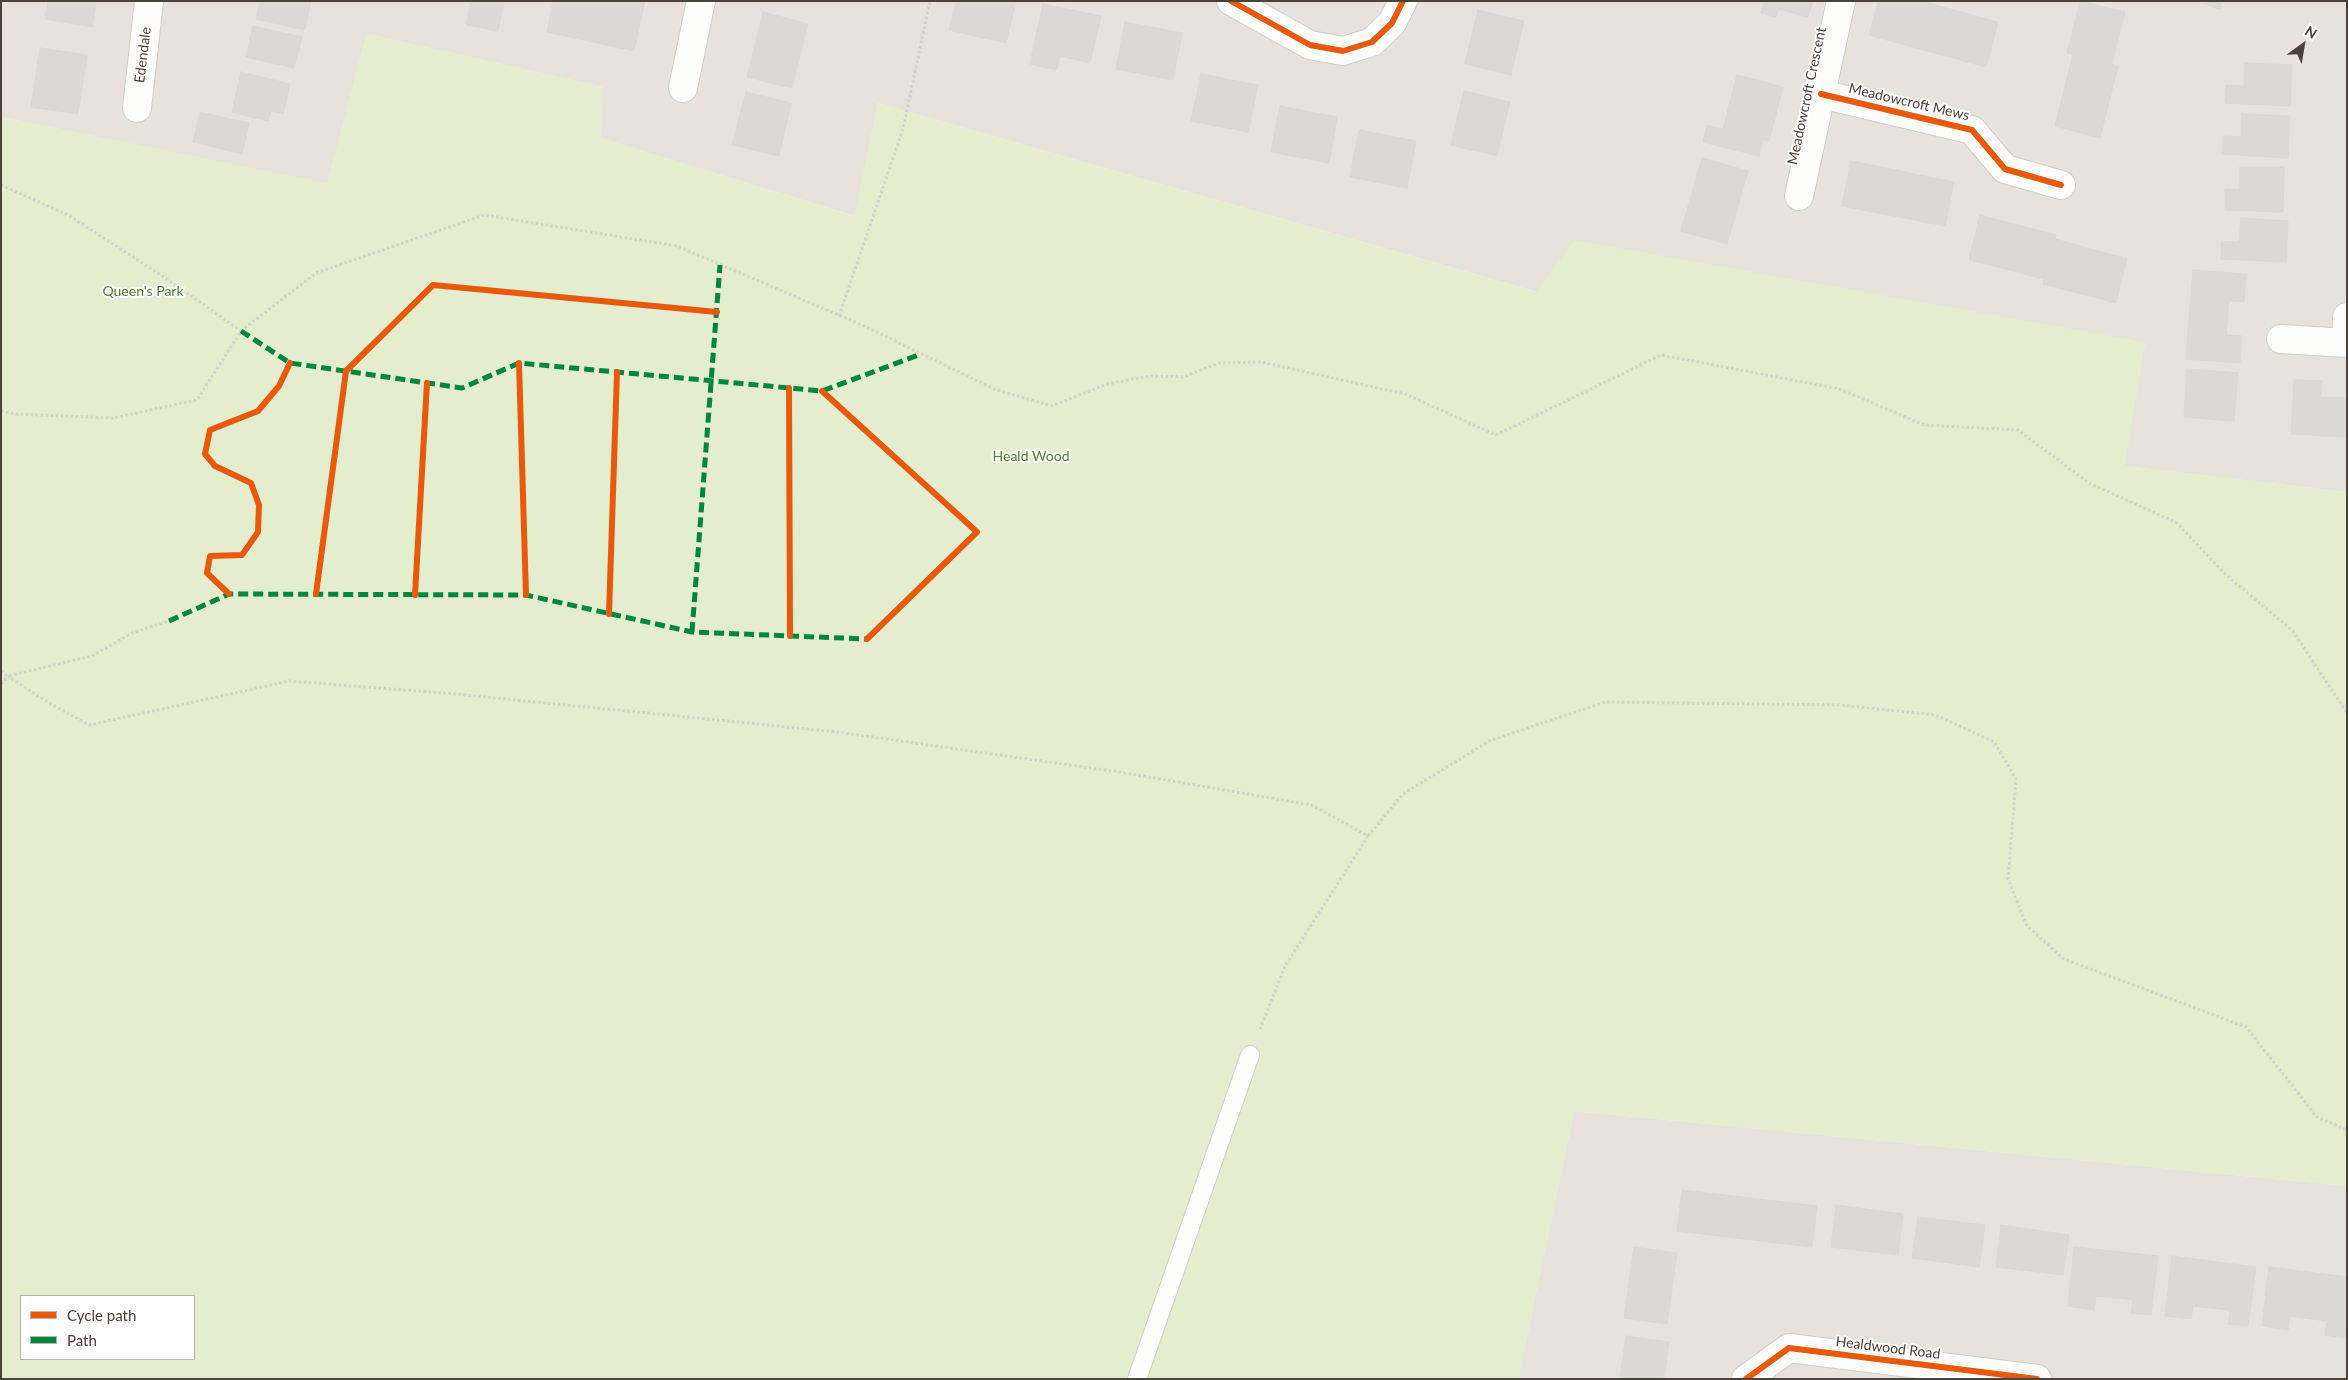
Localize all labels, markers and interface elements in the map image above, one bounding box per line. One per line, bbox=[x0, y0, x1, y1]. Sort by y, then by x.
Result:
north arrow bbox=[2278, 20, 2328, 70]
text: N bbox=[2302, 22, 2320, 42]
street label: Edendale bbox=[131, 26, 155, 84]
street label: Meadowcroft Crescent bbox=[1784, 26, 1830, 166]
street label: Meadowcroft Mews bbox=[1847, 80, 1971, 124]
park label: Queen's Park bbox=[102, 283, 184, 299]
park label: Heald Wood bbox=[993, 448, 1069, 464]
legend bbox=[20, 1295, 195, 1360]
text: Cycle path bbox=[67, 1306, 136, 1324]
text: Path bbox=[67, 1331, 97, 1349]
street label: Healdwood Road bbox=[1835, 1333, 1941, 1363]

